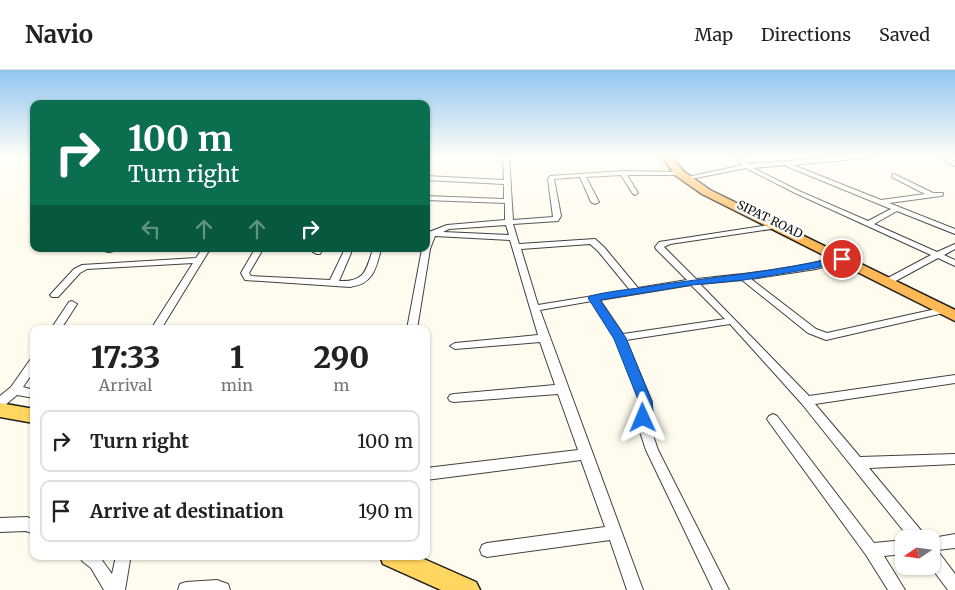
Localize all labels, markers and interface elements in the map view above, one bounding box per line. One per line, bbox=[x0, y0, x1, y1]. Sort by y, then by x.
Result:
text: Navio bbox=[25, 19, 93, 50]
text: Map bbox=[695, 23, 733, 46]
text: Directions bbox=[761, 23, 851, 46]
text: Saved bbox=[879, 23, 930, 46]
text: 100 m bbox=[128, 117, 233, 161]
icon: right bbox=[45, 120, 110, 185]
text: Turn right bbox=[128, 160, 239, 188]
street label: SIPAT ROAD bbox=[735, 197, 805, 241]
icon: left bbox=[137, 215, 165, 243]
icon: ahead bbox=[190, 215, 218, 243]
icon: ahead bbox=[243, 215, 271, 243]
icon: right bbox=[296, 215, 324, 243]
pin bbox=[821, 238, 863, 280]
icon: arrive bbox=[828, 245, 856, 273]
text: 17:33 bbox=[91, 338, 160, 376]
text: 1 bbox=[230, 338, 244, 376]
text: 290 bbox=[314, 338, 369, 376]
text: Arrival bbox=[99, 375, 152, 395]
text: min bbox=[221, 375, 253, 395]
text: m bbox=[333, 375, 349, 395]
position arrow bbox=[616, 391, 668, 443]
icon: right bbox=[47, 427, 75, 455]
text: Turn right bbox=[90, 429, 189, 453]
text: 100 m bbox=[357, 429, 413, 453]
icon: arrive bbox=[47, 497, 75, 525]
text: Arrive at destination bbox=[90, 499, 284, 523]
text: 190 m bbox=[358, 499, 413, 523]
north arrow bbox=[895, 530, 940, 575]
map controls bbox=[895, 530, 940, 575]

